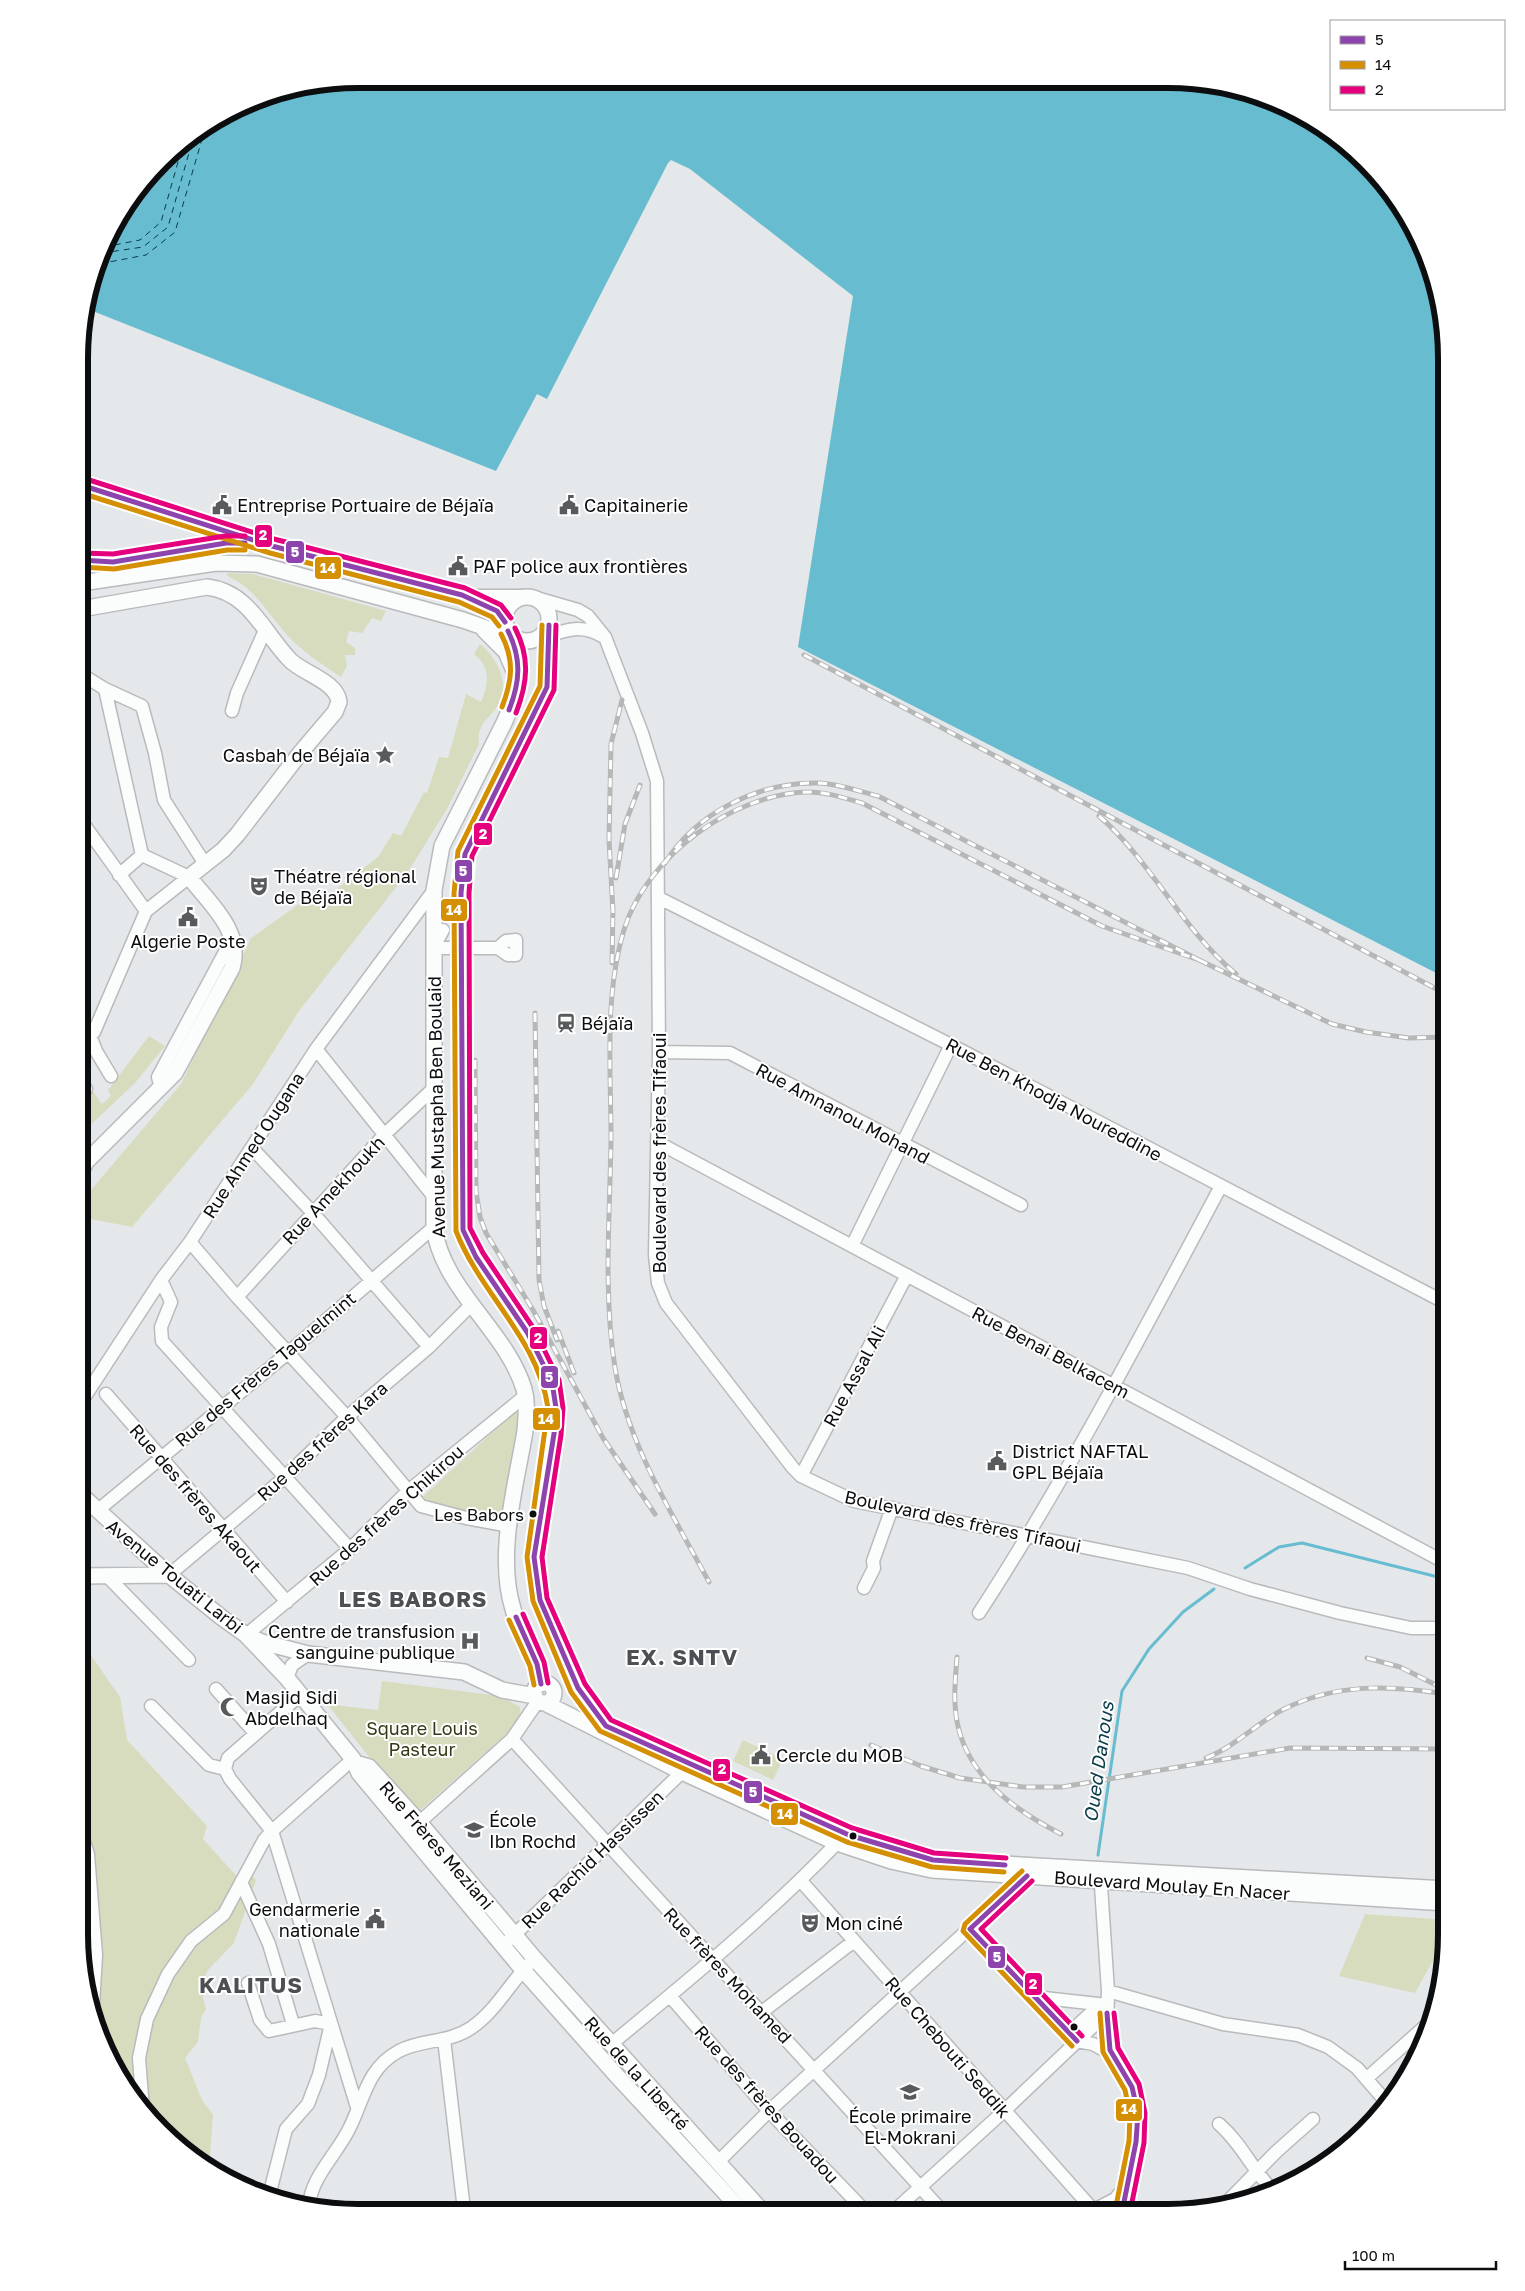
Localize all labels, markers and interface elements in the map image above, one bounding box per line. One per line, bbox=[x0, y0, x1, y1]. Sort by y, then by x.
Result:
legend bbox=[1330, 20, 1505, 110]
text: 5 bbox=[1375, 30, 1384, 48]
text: 14 bbox=[1375, 55, 1391, 73]
text: 2 bbox=[1375, 80, 1384, 98]
public building icon: Entreprise Portuaire de Béjaïa bbox=[211, 494, 233, 516]
place label: Entreprise Portuaire de Béjaïa bbox=[237, 494, 494, 516]
public building icon: Capitainerie bbox=[558, 494, 580, 516]
place label: Capitainerie bbox=[584, 494, 688, 516]
line badge: 2 bbox=[254, 524, 273, 548]
text: 2 bbox=[259, 526, 268, 543]
line badge: 5 bbox=[285, 540, 305, 564]
text: 5 bbox=[291, 543, 300, 560]
public building icon: PAF police aux frontières bbox=[447, 555, 469, 577]
place label: PAF police aux frontières bbox=[473, 555, 688, 577]
line badge: 14 bbox=[314, 556, 342, 580]
text: 14 bbox=[320, 559, 336, 576]
place label: Casbah de Béjaïa bbox=[223, 744, 370, 766]
place icon: Casbah de Béjaïa bbox=[374, 744, 396, 766]
line badge: 2 bbox=[473, 822, 493, 846]
text: 2 bbox=[479, 825, 488, 842]
line badge: 5 bbox=[454, 859, 473, 883]
text: 5 bbox=[459, 862, 468, 879]
place label: Théatre régional de Béjaïa bbox=[274, 865, 417, 908]
theatre icon: Théatre régional de Béjaïa bbox=[248, 875, 270, 897]
line badge: 14 bbox=[440, 898, 468, 922]
text: 14 bbox=[446, 901, 462, 918]
public building icon: Algerie Poste bbox=[177, 906, 199, 928]
place label: Algerie Poste bbox=[130, 930, 246, 952]
street label: Avenue Mustapha Ben Boulaid bbox=[423, 976, 449, 1238]
station icon: Béjaïa bbox=[555, 1012, 577, 1034]
place label: Béjaïa bbox=[581, 1012, 634, 1034]
street label: Boulevard des frères Tifaoui bbox=[648, 1032, 670, 1274]
street label: Rue Ben Khodja Noureddine bbox=[942, 1033, 1166, 1165]
street label: Rue Amnanou Mohand bbox=[752, 1058, 934, 1168]
street label: Rue Ahmed Ougana bbox=[198, 1068, 308, 1222]
street label: Rue Amekhoukh bbox=[277, 1131, 389, 1249]
street label: Rue des Frères Taguelmint bbox=[170, 1287, 360, 1451]
street label: Rue Benai Belkacem bbox=[968, 1301, 1134, 1403]
street label: Rue Assal Ali bbox=[818, 1322, 890, 1430]
line badge: 2 bbox=[529, 1326, 548, 1350]
text: 2 bbox=[534, 1329, 543, 1346]
line badge: 5 bbox=[540, 1365, 559, 1389]
text: 5 bbox=[545, 1368, 554, 1385]
street label: Rue des frères Kara bbox=[252, 1377, 392, 1505]
line badge: 14 bbox=[532, 1407, 561, 1431]
text: 14 bbox=[538, 1410, 554, 1427]
street label: Rue des frères Akaout bbox=[126, 1419, 266, 1577]
street label: Rue des frères Chikirou bbox=[304, 1440, 468, 1590]
place label: District NAFTAL GPL Béjaïa bbox=[1012, 1440, 1148, 1483]
public building icon: District NAFTAL GPL Béjaïa bbox=[986, 1450, 1008, 1472]
street label: Boulevard des frères Tifaoui bbox=[843, 1485, 1083, 1557]
place label: Les Babors bbox=[434, 1504, 524, 1525]
marker: Les Babors bbox=[528, 1509, 538, 1519]
street label: Avenue Touati Larbi bbox=[102, 1514, 248, 1638]
district label: LES BABORS bbox=[338, 1585, 488, 1612]
place label: Centre de transfusion sanguine publique bbox=[268, 1620, 455, 1663]
hospital icon: Centre de transfusion sanguine publique bbox=[459, 1630, 481, 1652]
district label: EX. SNTV bbox=[626, 1643, 738, 1670]
place label: Masjid Sidi Abdelhaq bbox=[245, 1686, 338, 1729]
mosque icon: Masjid Sidi Abdelhaq bbox=[219, 1696, 241, 1718]
water label: Oued Danous bbox=[1078, 1699, 1118, 1824]
park label: Square Louis Pasteur bbox=[366, 1717, 478, 1760]
public building icon: Cercle du MOB bbox=[750, 1744, 772, 1766]
place label: Cercle du MOB bbox=[776, 1744, 903, 1766]
line badge: 2 bbox=[712, 1758, 731, 1782]
text: 2 bbox=[718, 1760, 727, 1777]
street label: Rue Frères Meziani bbox=[375, 1776, 499, 1914]
line badge: 5 bbox=[743, 1780, 763, 1804]
text: 5 bbox=[749, 1783, 758, 1800]
street label: Rue Rachid Hassissen bbox=[516, 1785, 668, 1933]
line badge: 14 bbox=[770, 1802, 799, 1826]
text: 14 bbox=[777, 1805, 793, 1822]
place label: École Ibn Rochd bbox=[489, 1809, 576, 1852]
school or university icon: École Ibn Rochd bbox=[463, 1819, 485, 1841]
unlabelled marker bbox=[848, 1831, 858, 1841]
street label: Boulevard Moulay En Nacer bbox=[1053, 1866, 1291, 1904]
place label: Gendarmerie nationale bbox=[249, 1898, 360, 1941]
street label: Rue frères Mohamed bbox=[659, 1902, 797, 2048]
public building icon: Gendarmerie nationale bbox=[364, 1908, 386, 1930]
theatre icon: Mon ciné bbox=[799, 1912, 821, 1934]
place label: Mon ciné bbox=[825, 1912, 903, 1934]
line badge: 5 bbox=[987, 1945, 1006, 1969]
text: 5 bbox=[993, 1948, 1002, 1965]
district label: KALITUS bbox=[199, 1971, 303, 1998]
street label: Rue Chebouti Seddik bbox=[881, 1972, 1015, 2122]
line badge: 2 bbox=[1024, 1972, 1043, 1996]
text: 2 bbox=[1029, 1975, 1038, 1992]
street label: Rue de la Liberté bbox=[580, 2011, 694, 2135]
street label: Rue des frères Bouadou bbox=[690, 2020, 844, 2188]
unlabelled marker bbox=[1069, 2022, 1079, 2032]
school or university icon: École primaire El-Mokrani bbox=[899, 2081, 921, 2103]
line badge: 14 bbox=[1115, 2098, 1143, 2122]
text: 14 bbox=[1121, 2100, 1137, 2117]
place label: École primaire El-Mokrani bbox=[848, 2105, 972, 2148]
scale bar bbox=[1345, 2238, 1496, 2270]
text: 100 m bbox=[1352, 2246, 1395, 2264]

